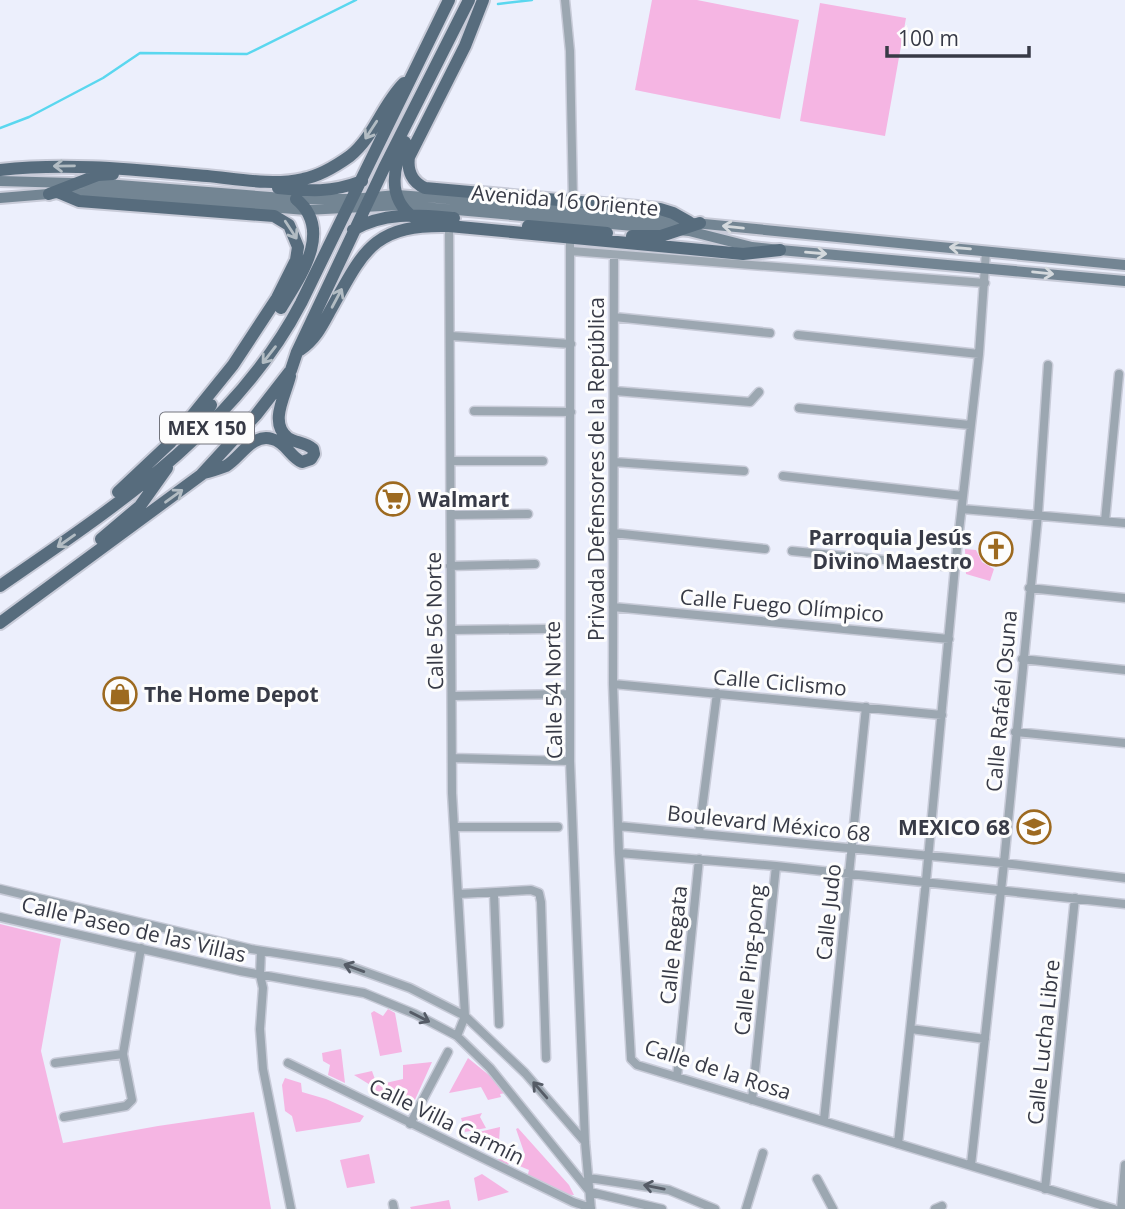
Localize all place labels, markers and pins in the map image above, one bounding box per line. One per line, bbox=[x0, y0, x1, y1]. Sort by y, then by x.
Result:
supermarket icon: Walmart bbox=[374, 480, 412, 518]
place label: Walmart bbox=[418, 485, 509, 513]
place label: Parroquia Jesús Divino Maestro bbox=[808, 523, 972, 575]
church icon: Parroquia Jesús Divino Maestro bbox=[977, 530, 1015, 568]
shop icon: The Home Depot bbox=[101, 675, 139, 713]
place label: The Home Depot bbox=[144, 680, 319, 708]
school or university icon: MEXICO 68 bbox=[1015, 808, 1053, 846]
place label: MEXICO 68 bbox=[898, 813, 1010, 841]

